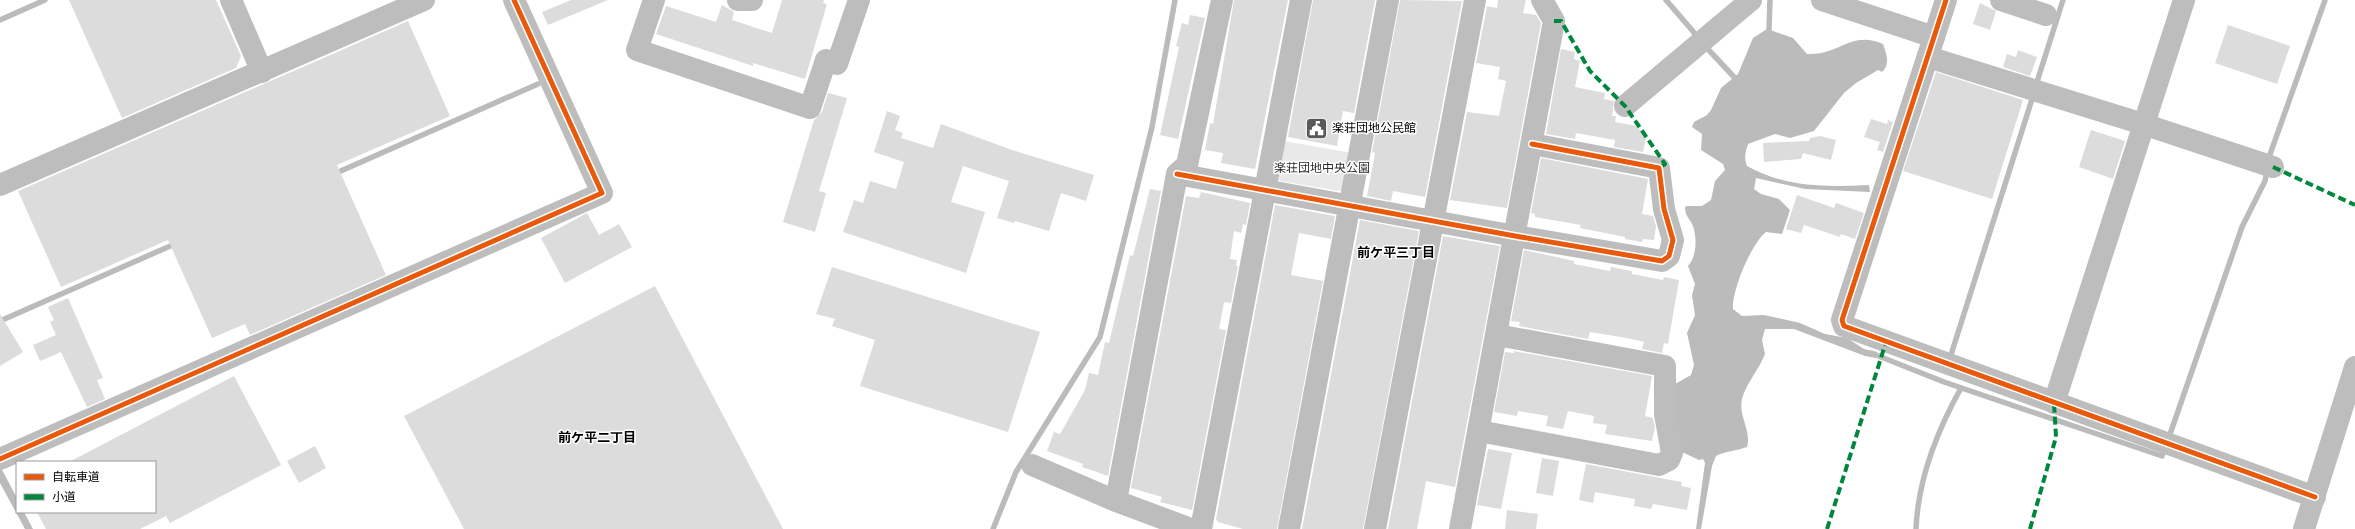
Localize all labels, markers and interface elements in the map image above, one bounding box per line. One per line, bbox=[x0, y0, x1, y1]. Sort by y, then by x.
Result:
public building icon: 楽荘団地公民館 bbox=[1303, 115, 1329, 141]
place label: 楽荘団地公民館 bbox=[1332, 119, 1416, 137]
park label: 楽荘団地中央公園 bbox=[1274, 159, 1370, 177]
district label: 前ケ平三丁目 bbox=[1357, 243, 1435, 262]
district label: 前ケ平二丁目 bbox=[558, 428, 636, 447]
legend bbox=[16, 461, 156, 513]
text: 自転車道 bbox=[52, 468, 100, 486]
text: 小道 bbox=[52, 488, 76, 506]

